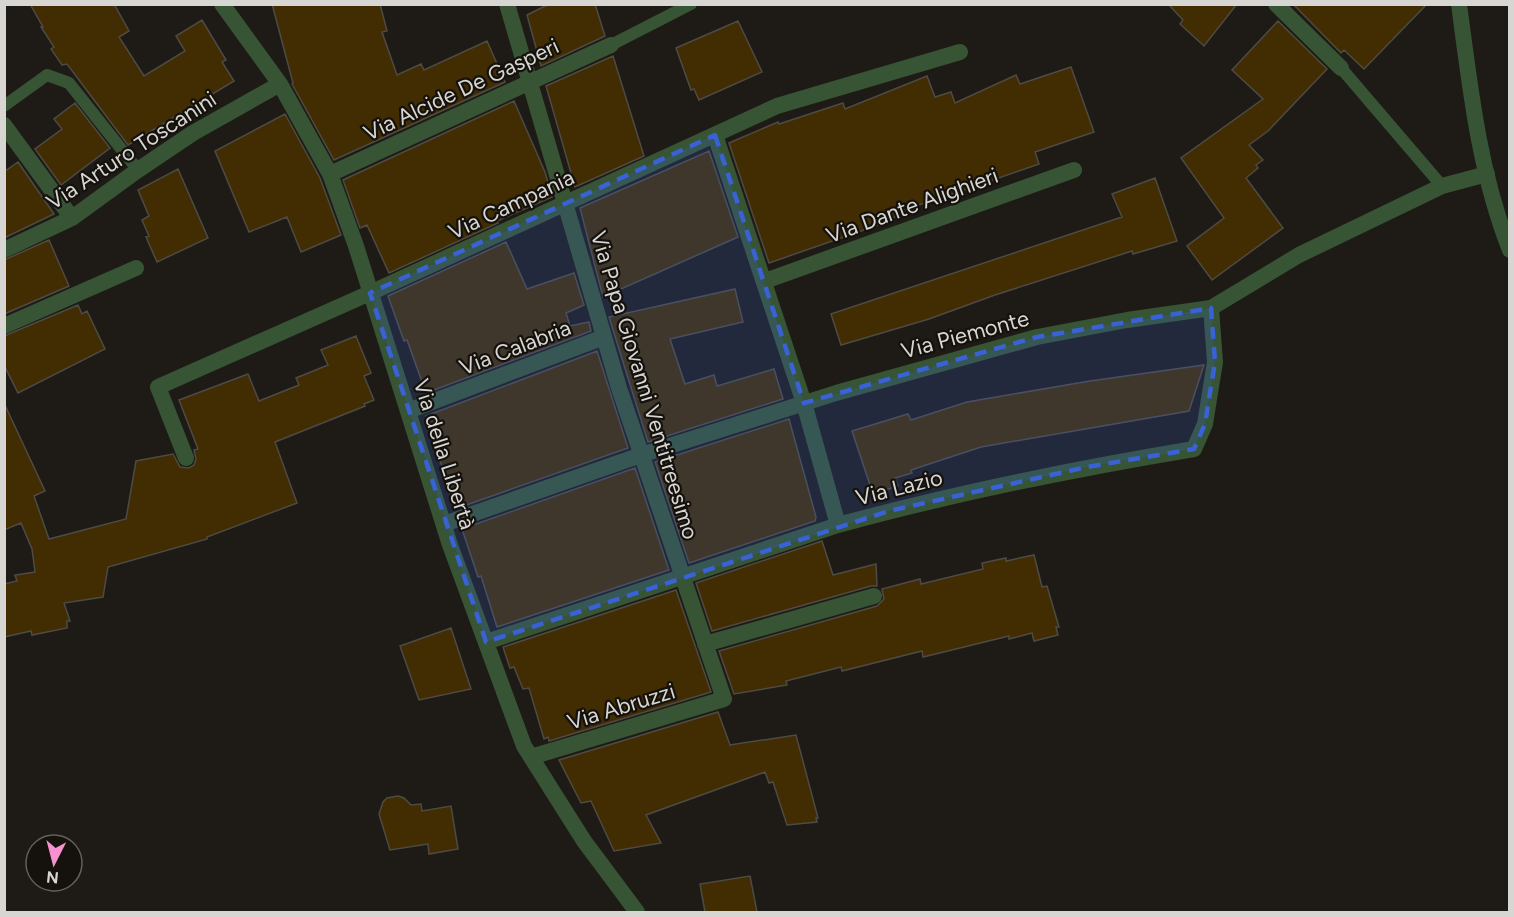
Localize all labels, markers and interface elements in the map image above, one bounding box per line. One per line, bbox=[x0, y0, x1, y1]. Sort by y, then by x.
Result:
street label: Via Alcide De Gasperi bbox=[359, 32, 563, 147]
street label: Via Arturo Toscanini bbox=[41, 85, 221, 215]
street label: Via Dante Alighieri bbox=[822, 162, 1002, 249]
street label: Via Campania bbox=[444, 164, 578, 245]
street label: Via Papa Giovanni Ventitreesimo bbox=[585, 228, 704, 543]
street label: Via Piemonte bbox=[898, 305, 1032, 364]
street label: Via Calabria bbox=[456, 314, 575, 381]
street label: Via della Libertà bbox=[407, 376, 482, 533]
street label: Via Lazio bbox=[853, 464, 945, 511]
street label: Via Abruzzi bbox=[564, 677, 678, 736]
north arrow bbox=[24, 833, 84, 893]
text: N bbox=[45, 867, 60, 888]

